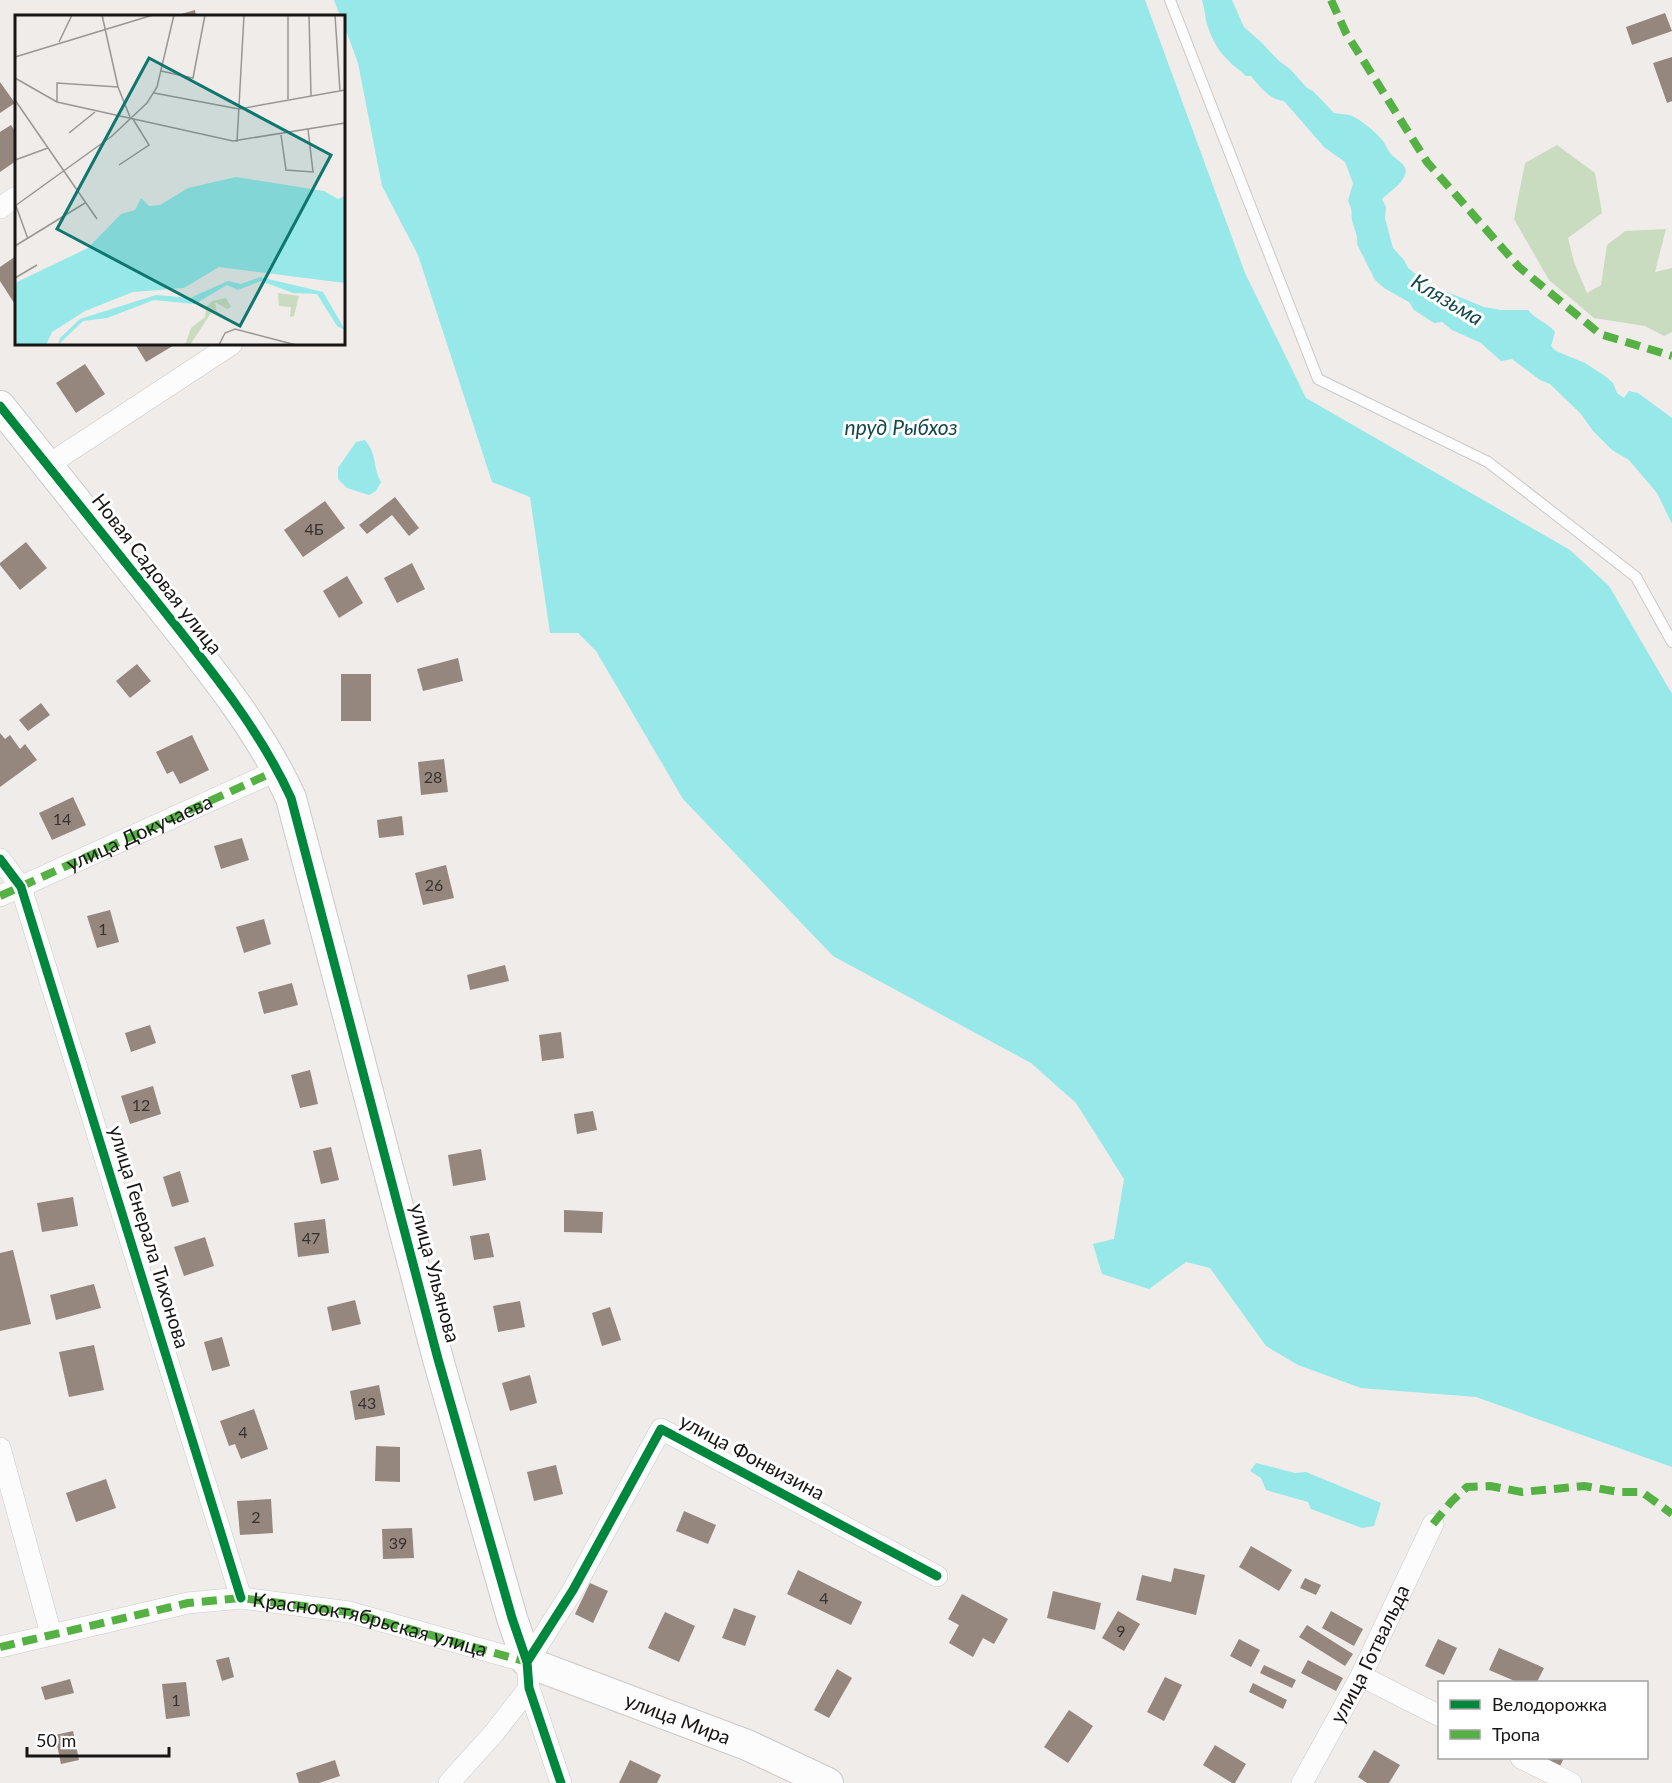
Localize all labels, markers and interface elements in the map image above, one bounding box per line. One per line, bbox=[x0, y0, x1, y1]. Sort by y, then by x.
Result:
inset map bbox=[15, 15, 345, 345]
water label: Клязьма bbox=[1407, 268, 1488, 330]
water label: пруд Рыбхоз bbox=[845, 414, 957, 439]
street label: Новая Садовая улица bbox=[88, 488, 228, 659]
house number: 4Б bbox=[304, 519, 324, 538]
house number: 28 bbox=[424, 767, 442, 786]
street label: улица Докучаева bbox=[62, 788, 216, 875]
house number: 14 bbox=[53, 809, 71, 828]
house number: 26 bbox=[425, 875, 443, 894]
house number: 1 bbox=[98, 919, 108, 938]
house number: 12 bbox=[132, 1095, 150, 1114]
street label: улица Генерала Тихонова bbox=[105, 1122, 195, 1351]
street label: улица Ульянова bbox=[406, 1201, 466, 1345]
house number: 47 bbox=[302, 1228, 320, 1247]
house number: 43 bbox=[358, 1393, 376, 1412]
street label: улица Фонвизина bbox=[676, 1408, 829, 1505]
house number: 4 bbox=[238, 1422, 248, 1441]
house number: 2 bbox=[251, 1507, 261, 1526]
house number: 39 bbox=[389, 1533, 407, 1552]
street label: улица Готвальда bbox=[1324, 1580, 1414, 1727]
street label: Краснооктябрьская улица bbox=[251, 1587, 490, 1661]
house number: 4 bbox=[819, 1588, 829, 1607]
house number: 9 bbox=[1116, 1621, 1126, 1640]
legend bbox=[1438, 1681, 1648, 1759]
street label: улица Мира bbox=[622, 1687, 734, 1749]
house number: 1 bbox=[171, 1690, 181, 1709]
text: Велодорожка bbox=[1492, 1693, 1607, 1715]
scale bar bbox=[27, 1720, 170, 1758]
text: Тропа bbox=[1492, 1723, 1540, 1745]
text: 50 m bbox=[36, 1729, 76, 1751]

